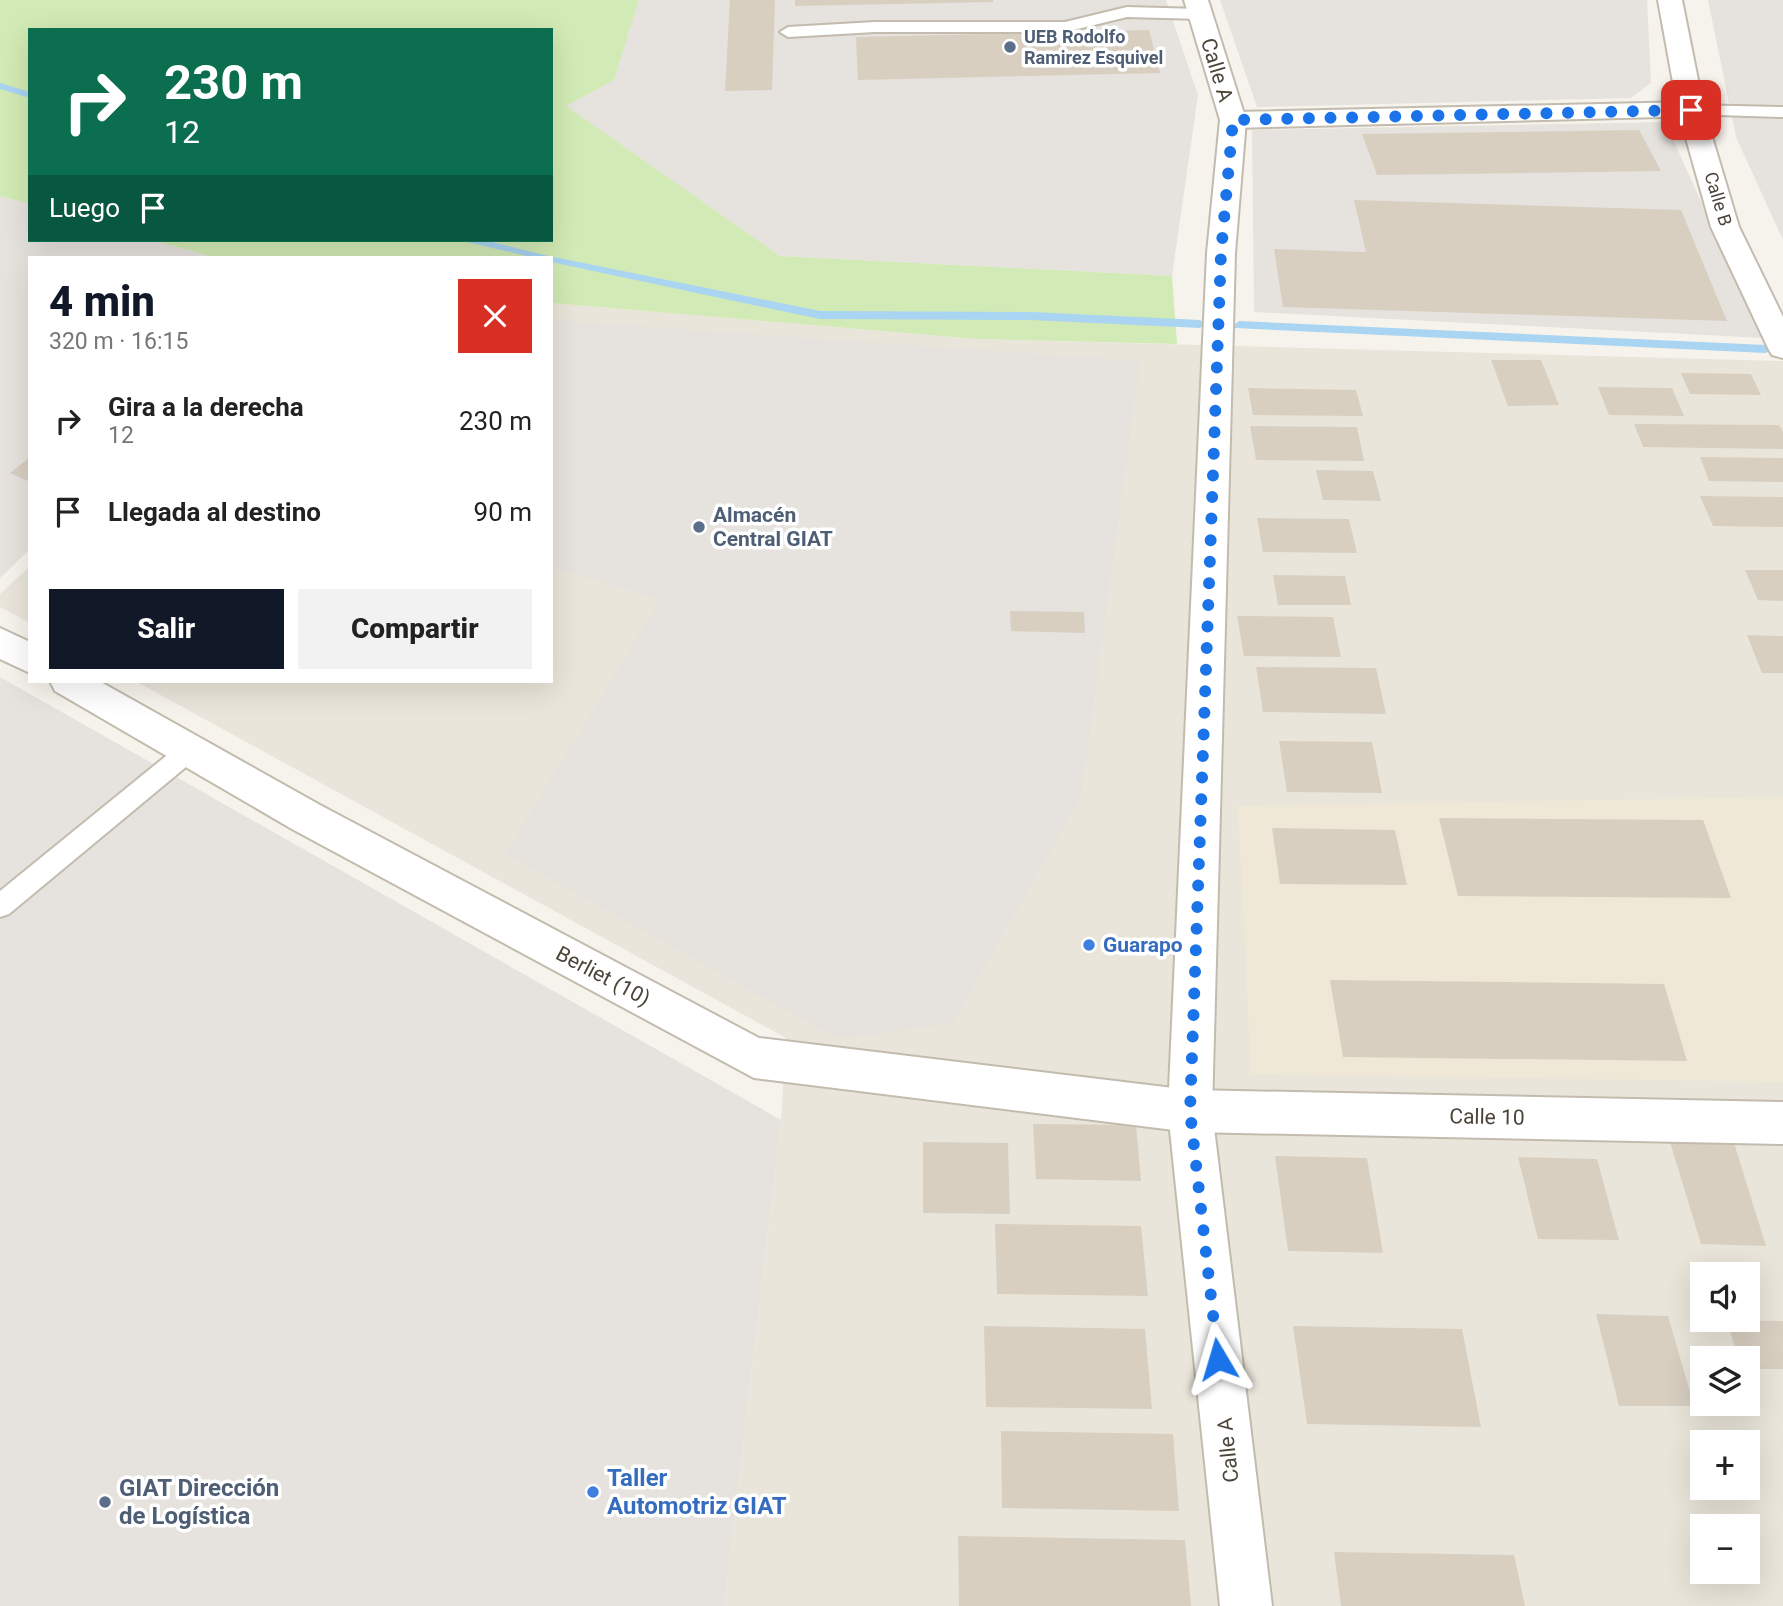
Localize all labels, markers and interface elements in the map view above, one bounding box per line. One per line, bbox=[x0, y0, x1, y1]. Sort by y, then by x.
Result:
place label: UEB Rodolfo Ramirez Esquivel bbox=[1024, 26, 1163, 68]
street label: Calle A bbox=[1196, 35, 1238, 105]
marker: UEB Rodolfo Ramirez Esquivel bbox=[1002, 39, 1018, 55]
text: 230 m bbox=[164, 54, 303, 111]
icon: right bbox=[49, 56, 140, 147]
pin bbox=[1661, 80, 1721, 140]
icon: arrive bbox=[1672, 91, 1710, 129]
text: 12 bbox=[164, 113, 200, 151]
street label: Calle B bbox=[1700, 169, 1737, 228]
icon: arrive bbox=[134, 189, 172, 227]
text: Luego bbox=[49, 193, 120, 223]
text: 4 min bbox=[49, 277, 155, 326]
button: close bbox=[458, 279, 532, 353]
text: 320 m · 16:15 bbox=[49, 328, 188, 355]
text: Gira a la derecha bbox=[108, 392, 304, 422]
icon: right bbox=[49, 402, 87, 440]
text: 230 m bbox=[459, 406, 532, 436]
text: 12 bbox=[108, 422, 134, 449]
icon: arrive bbox=[49, 493, 87, 531]
text: Llegada al destino bbox=[108, 497, 321, 527]
text: 90 m bbox=[474, 497, 532, 527]
place label: Almacén Central GIAT bbox=[713, 503, 833, 551]
marker: Almacén Central GIAT bbox=[691, 519, 707, 535]
button: Salir bbox=[49, 589, 284, 669]
button: Compartir bbox=[298, 589, 532, 669]
place label: Guarapo bbox=[1103, 933, 1183, 957]
marker: Guarapo bbox=[1081, 937, 1097, 953]
street label: Berliet (10) bbox=[552, 941, 654, 1011]
street label: Calle 10 bbox=[1449, 1104, 1525, 1130]
map controls bbox=[1690, 1262, 1760, 1584]
button: sound bbox=[1690, 1262, 1760, 1332]
position arrow bbox=[1181, 1322, 1255, 1396]
button: layers bbox=[1690, 1346, 1760, 1416]
street label: Calle A bbox=[1213, 1416, 1243, 1484]
button: + bbox=[1690, 1430, 1760, 1500]
place label: Taller Automotriz GIAT bbox=[607, 1464, 787, 1520]
place label: GIAT Dirección de Logística bbox=[119, 1474, 279, 1530]
marker: Taller Automotriz GIAT bbox=[585, 1484, 601, 1500]
marker: GIAT Dirección de Logística bbox=[97, 1494, 113, 1510]
button: − bbox=[1690, 1514, 1760, 1584]

